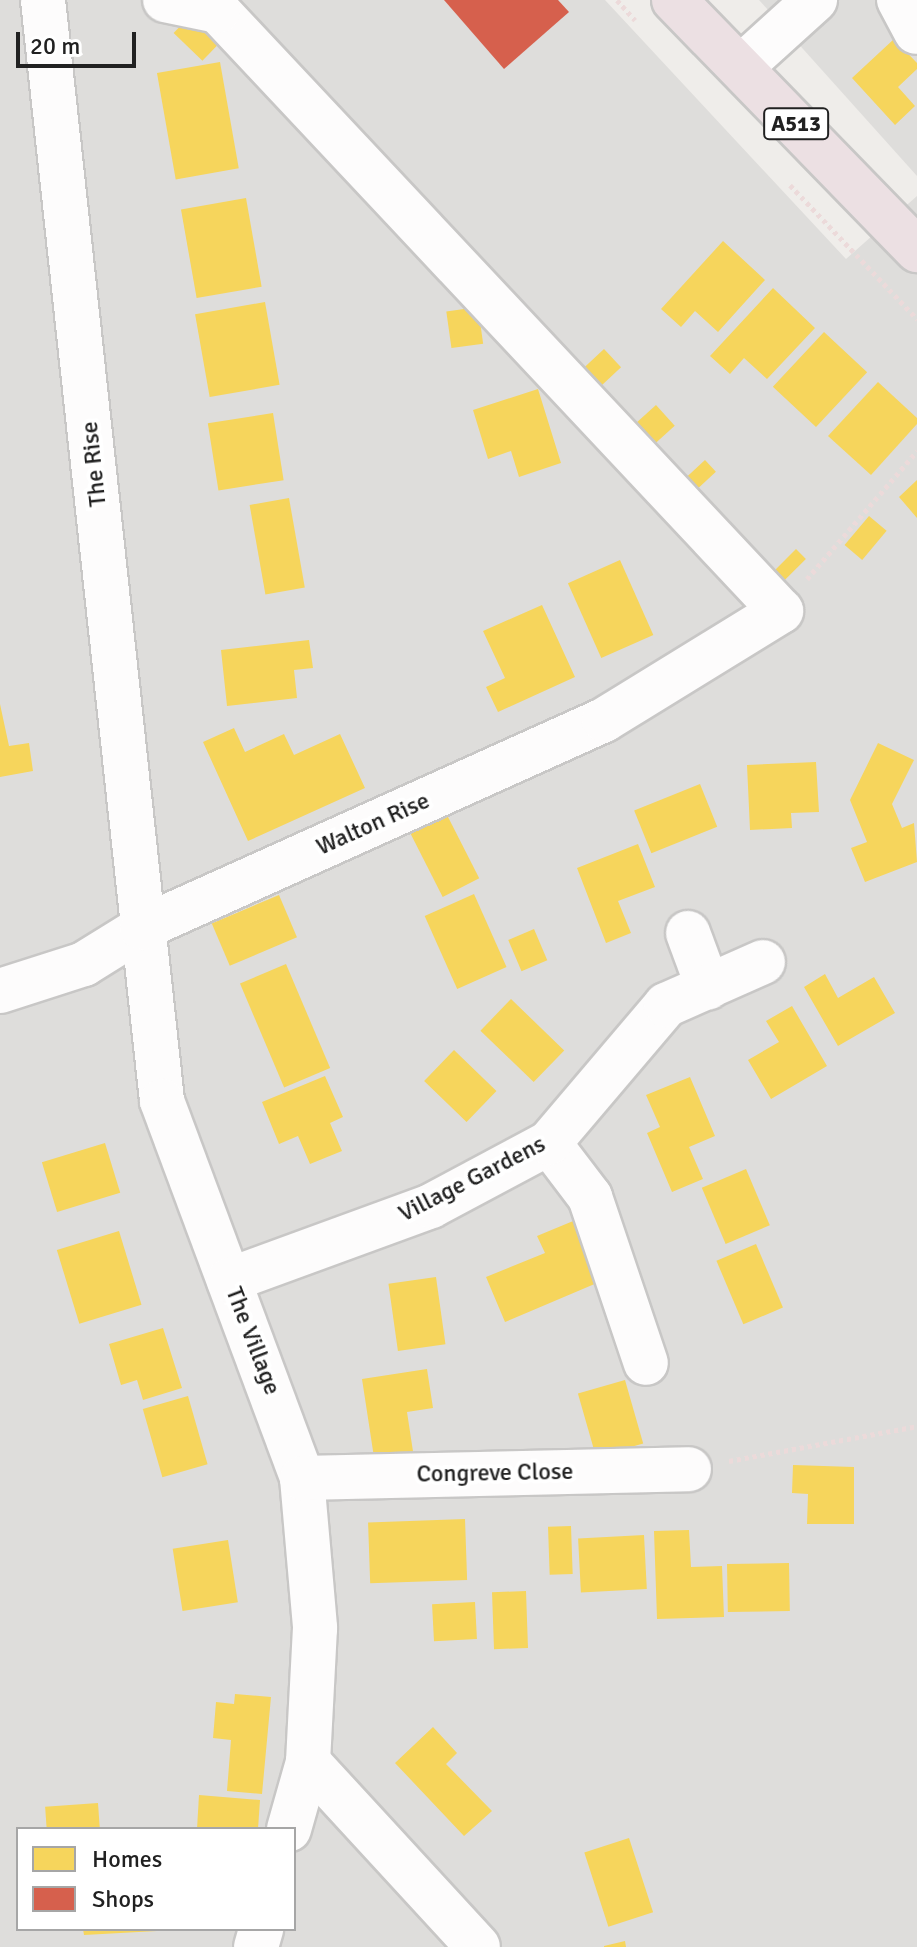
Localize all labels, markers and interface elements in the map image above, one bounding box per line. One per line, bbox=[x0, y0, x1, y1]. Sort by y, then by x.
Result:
scale bar bbox=[20, 16, 140, 66]
text: 20 m bbox=[30, 31, 80, 61]
road number: A513 bbox=[762, 106, 830, 142]
street label: The Rise bbox=[75, 420, 113, 508]
street label: Walton Rise bbox=[312, 786, 434, 862]
street label: Village Gardens bbox=[394, 1130, 550, 1228]
street label: The Village bbox=[219, 1283, 287, 1399]
street label: Congreve Close bbox=[416, 1457, 574, 1489]
legend bbox=[16, 1827, 296, 1931]
text: Homes bbox=[92, 1844, 162, 1874]
text: Shops bbox=[92, 1884, 154, 1914]

